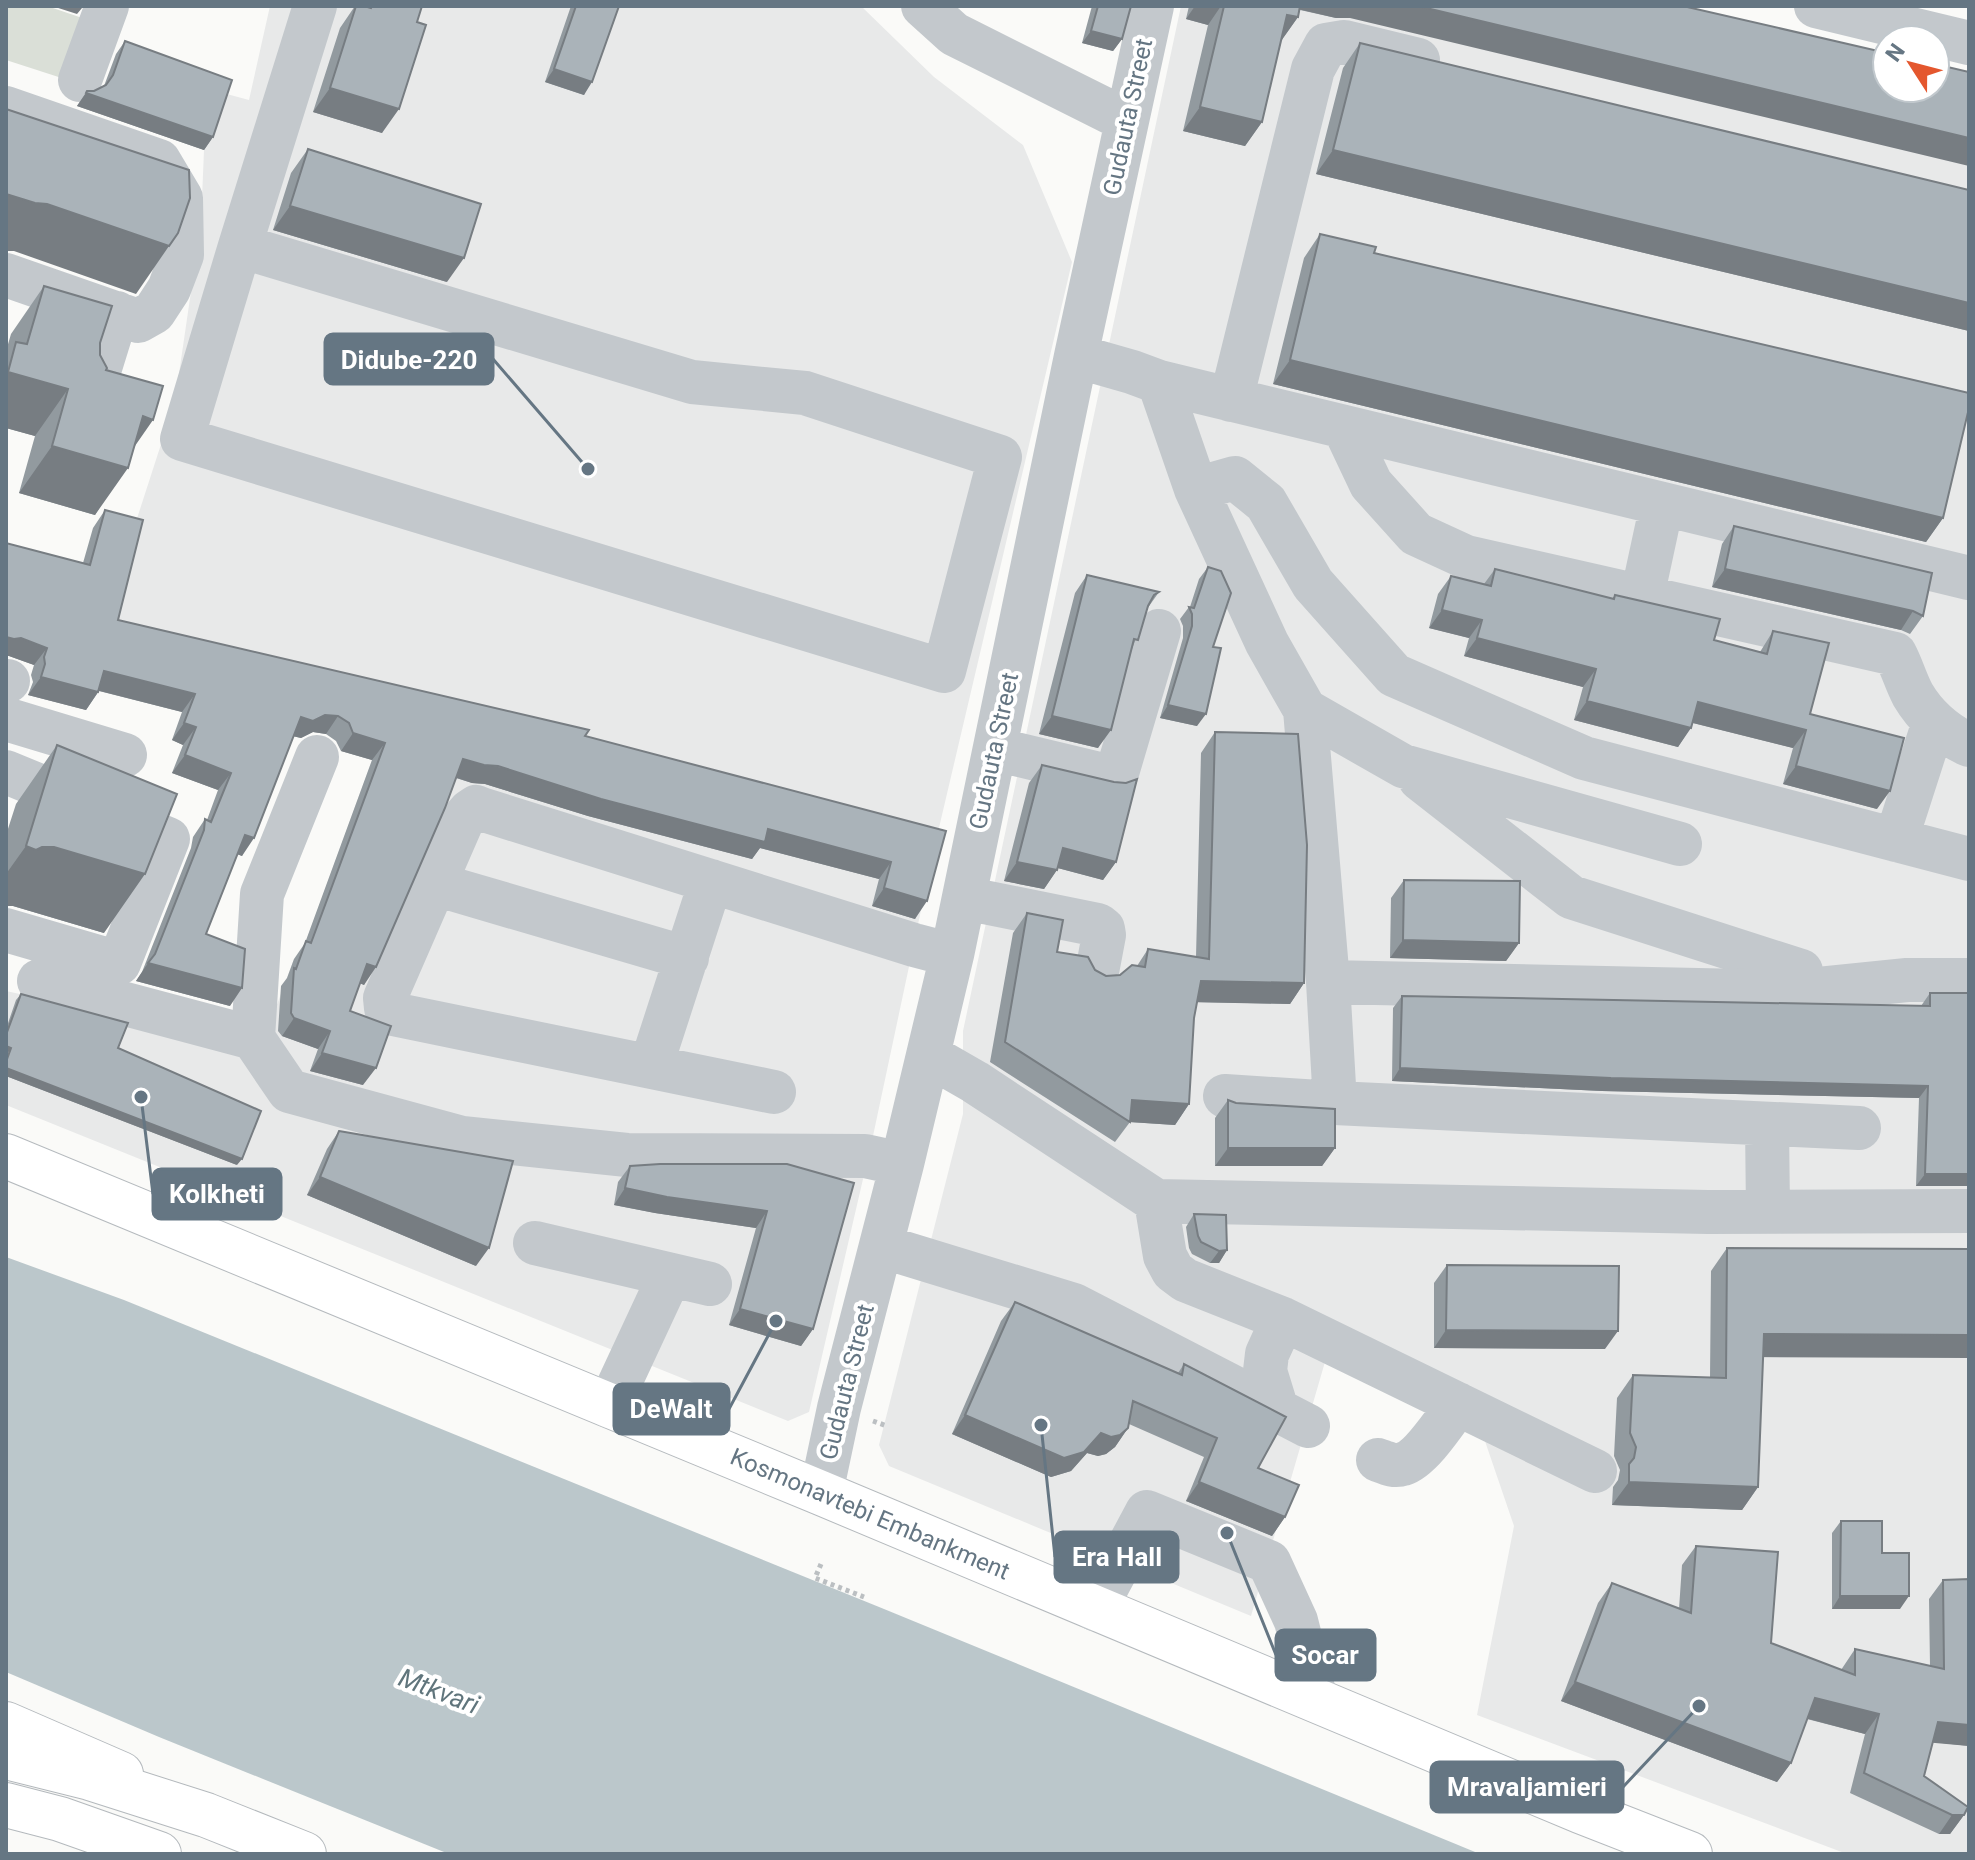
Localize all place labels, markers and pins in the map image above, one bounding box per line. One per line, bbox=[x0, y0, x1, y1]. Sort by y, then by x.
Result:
callout: Didube-220 bbox=[325, 334, 493, 384]
callout: Kolkheti bbox=[153, 1169, 281, 1219]
callout: DeWalt bbox=[614, 1384, 729, 1434]
callout: Era Hall bbox=[1055, 1532, 1178, 1582]
callout: Socar bbox=[1276, 1630, 1375, 1680]
callout: Mravaljamieri bbox=[1431, 1762, 1623, 1812]

